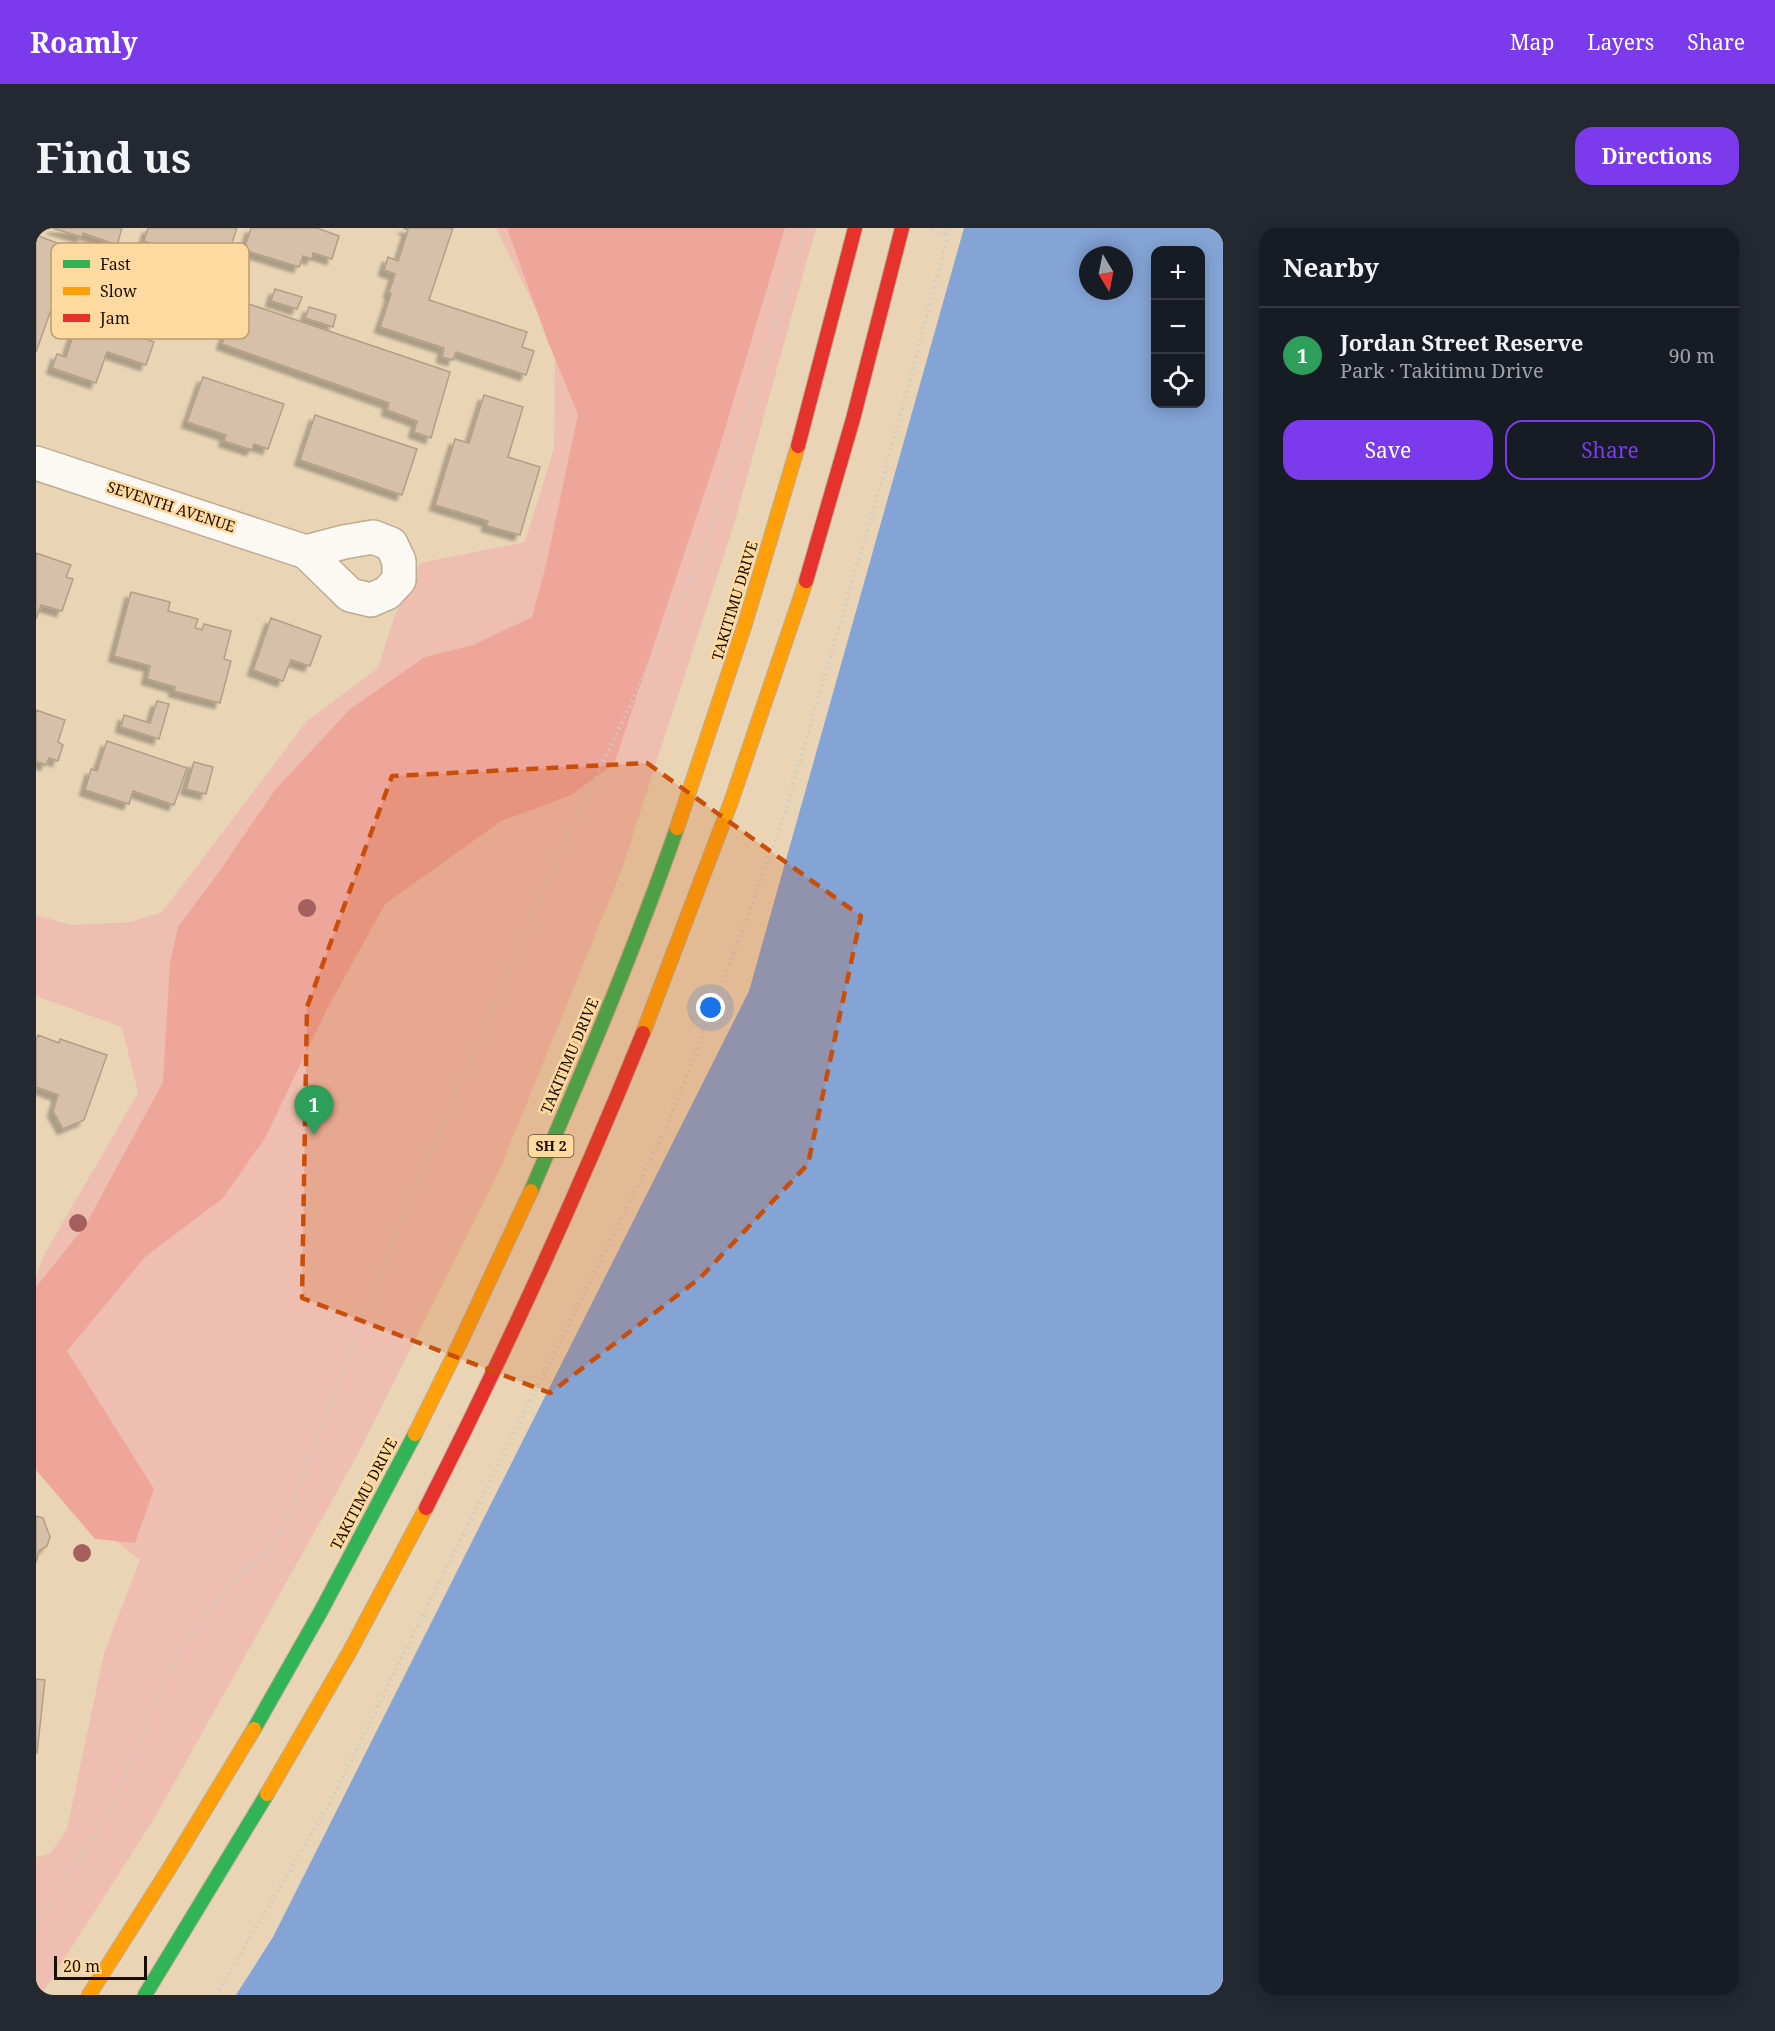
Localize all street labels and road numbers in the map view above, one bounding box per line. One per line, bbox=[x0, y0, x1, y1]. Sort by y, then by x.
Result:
street label: SEVENTH AVENUE bbox=[105, 476, 238, 536]
street label: TAKITIMU DRIVE bbox=[706, 538, 762, 663]
street label: TAKITIMU DRIVE bbox=[536, 995, 603, 1117]
road number: SH 2 bbox=[528, 1135, 574, 1157]
street label: TAKITIMU DRIVE bbox=[325, 1434, 401, 1553]

